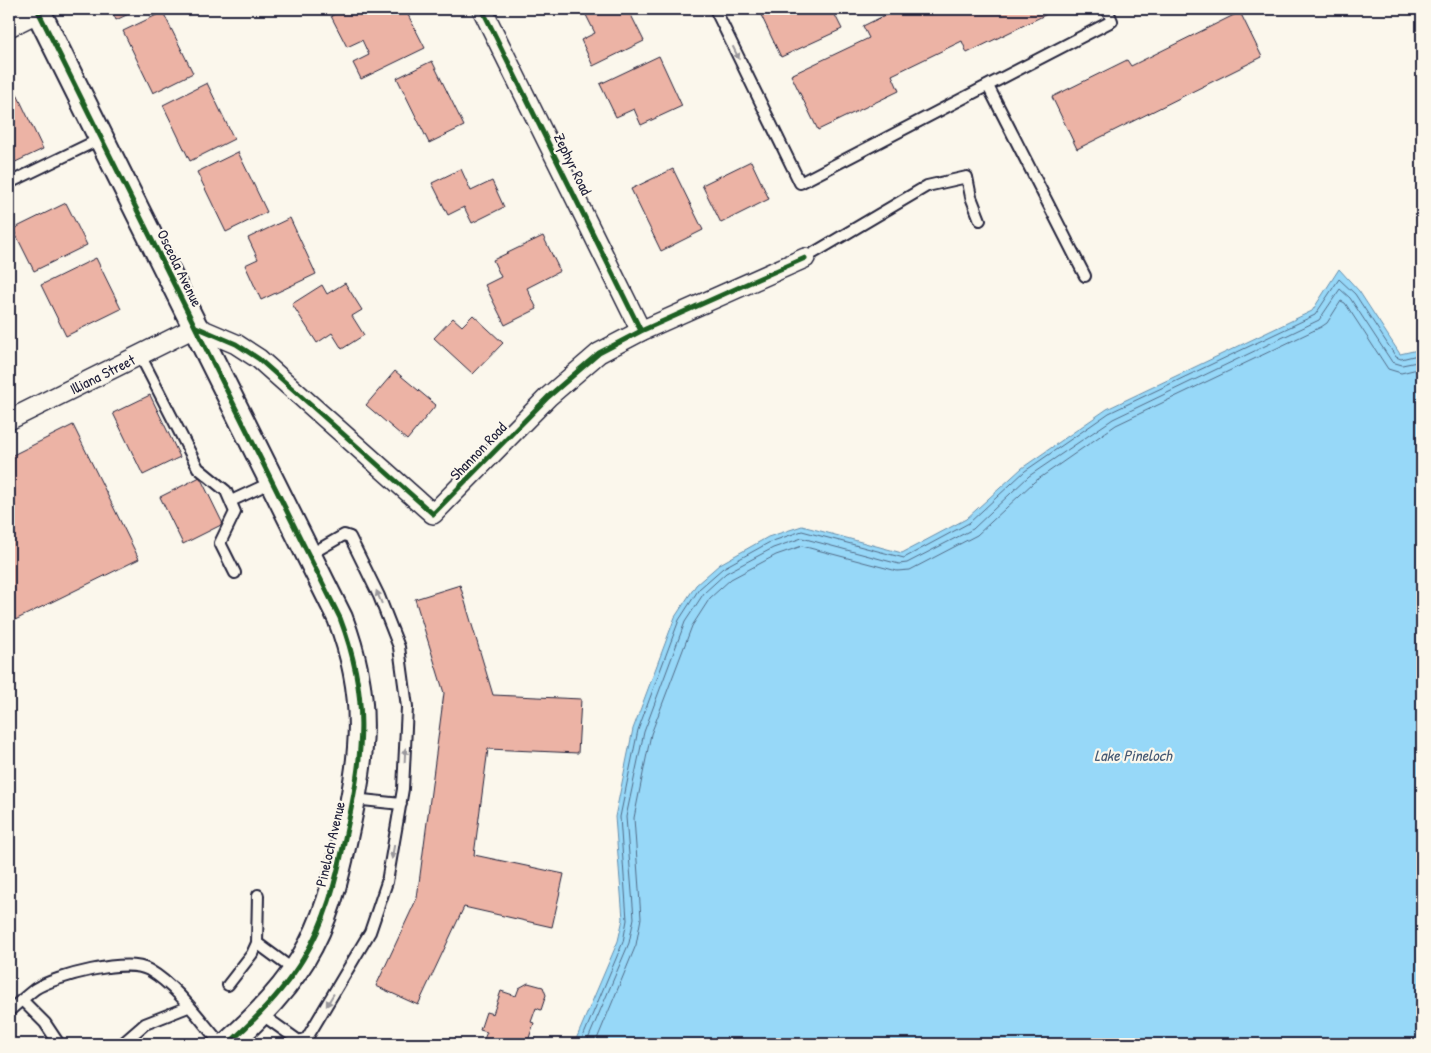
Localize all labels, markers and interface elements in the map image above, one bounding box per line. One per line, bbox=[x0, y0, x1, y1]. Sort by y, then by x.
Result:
one-way arrow bbox=[732, 45, 740, 60]
street label: Zephyr Road bbox=[549, 130, 597, 199]
street label: Osceola Avenue bbox=[152, 226, 208, 310]
street label: Illiana Street bbox=[66, 348, 139, 399]
street label: Shannon Road bbox=[445, 417, 511, 485]
one-way arrow bbox=[374, 590, 382, 604]
water label: Lake Pineloch bbox=[1094, 744, 1173, 766]
one-way arrow bbox=[401, 747, 409, 763]
street label: Pineloch Avenue bbox=[310, 799, 350, 889]
one-way arrow bbox=[388, 844, 396, 860]
one-way arrow bbox=[326, 992, 334, 1007]

